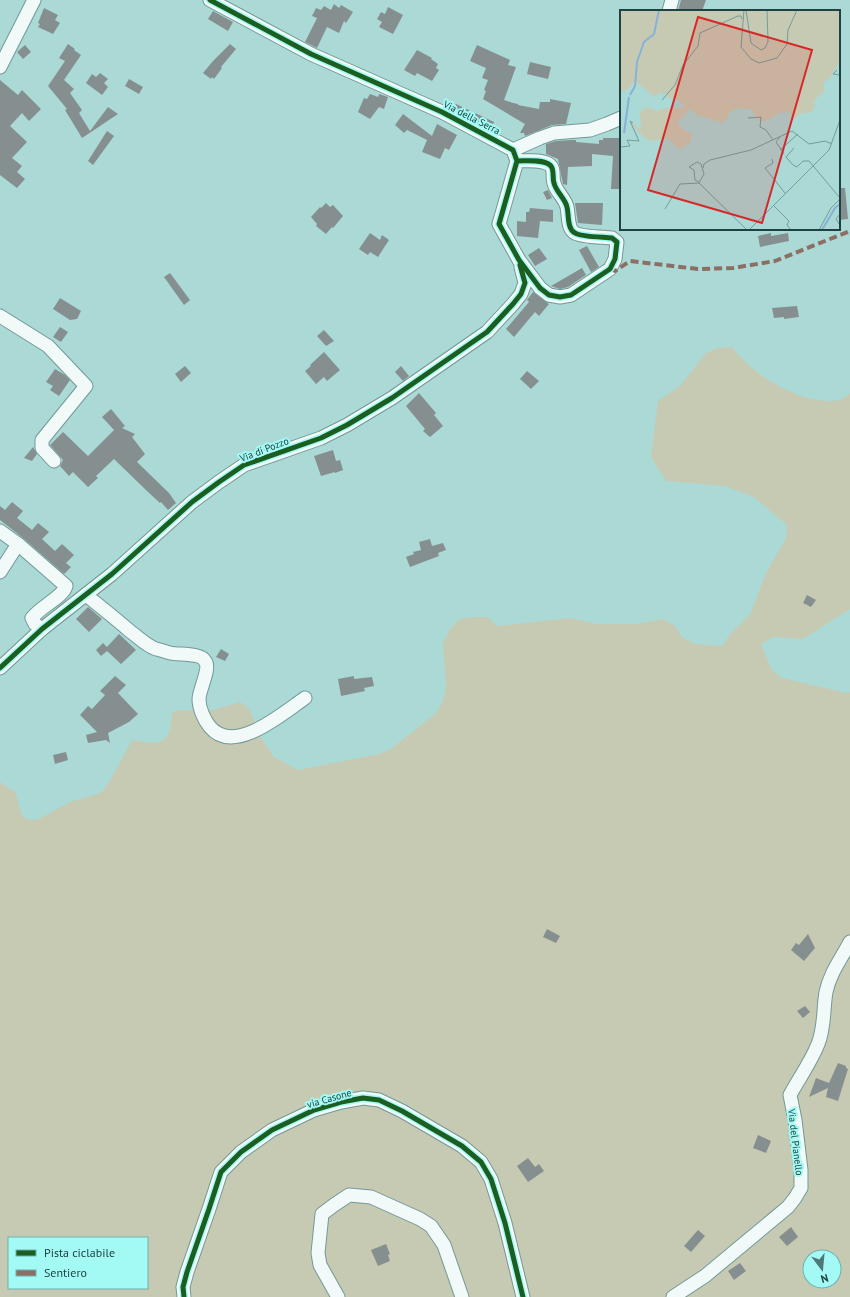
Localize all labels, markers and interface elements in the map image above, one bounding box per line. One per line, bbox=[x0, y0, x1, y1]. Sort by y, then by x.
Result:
inset map bbox=[620, 10, 840, 230]
street label: Via della Serra bbox=[440, 97, 502, 137]
street label: Via di Pozzo bbox=[237, 434, 290, 465]
street label: via Casone bbox=[305, 1086, 353, 1111]
street label: Via del Pianello bbox=[785, 1107, 806, 1176]
legend bbox=[8, 1237, 148, 1289]
text: Pista ciclabile bbox=[44, 1245, 115, 1260]
north arrow bbox=[802, 1249, 842, 1289]
text: Sentiero bbox=[44, 1265, 87, 1280]
text: N bbox=[819, 1271, 830, 1286]

